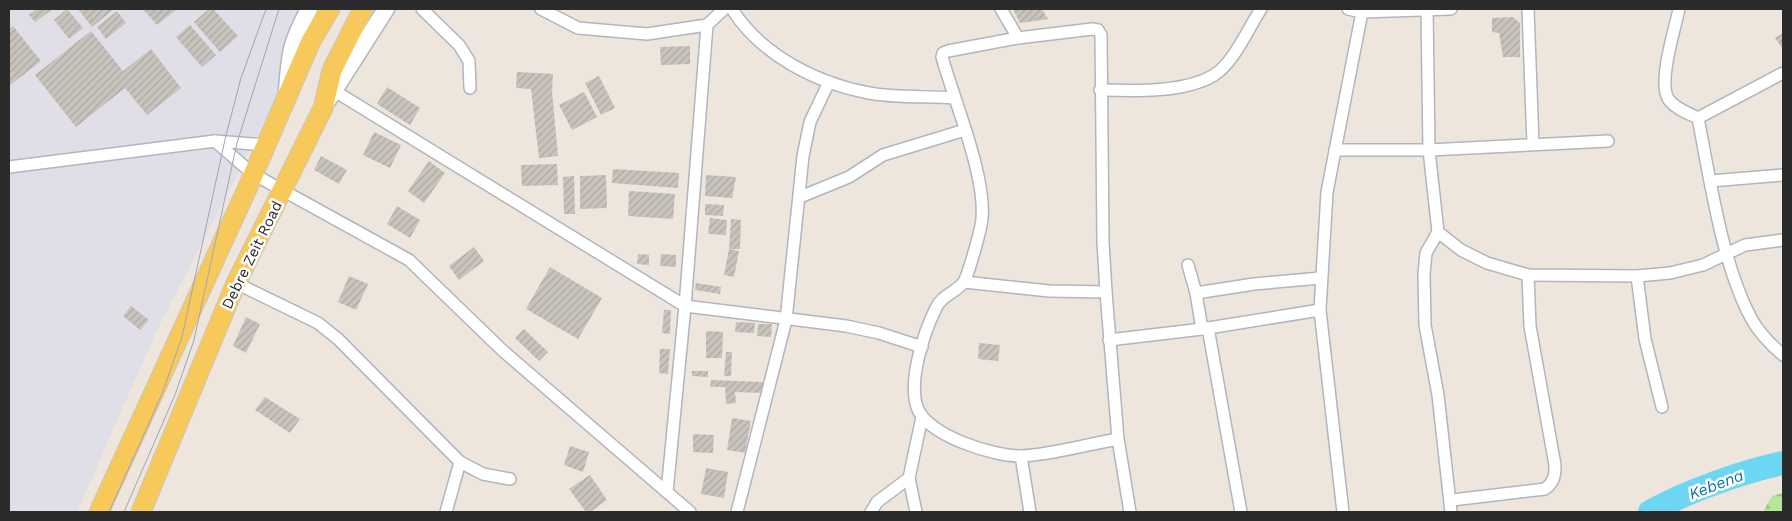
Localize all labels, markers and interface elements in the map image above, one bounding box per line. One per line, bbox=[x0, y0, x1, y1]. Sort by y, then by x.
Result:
street label: Debre Zeit Road bbox=[218, 198, 286, 312]
water label: Kebena bbox=[1686, 465, 1746, 504]

